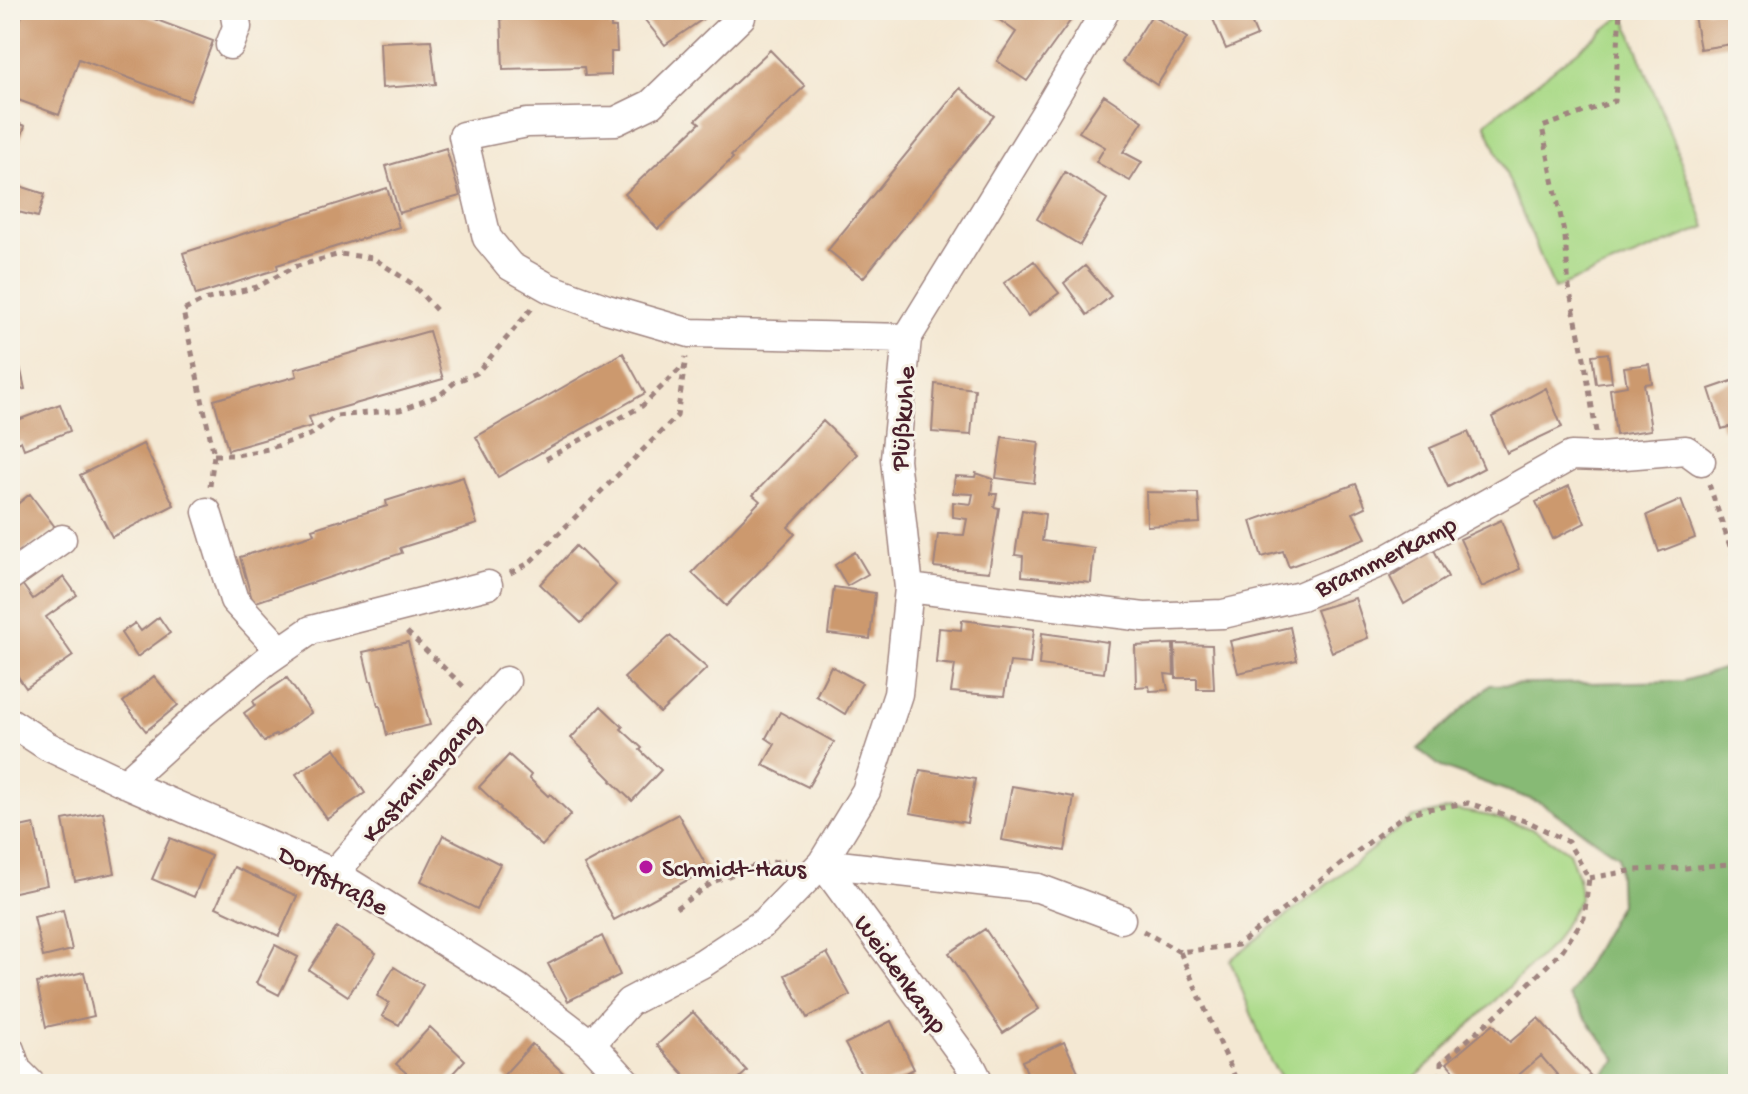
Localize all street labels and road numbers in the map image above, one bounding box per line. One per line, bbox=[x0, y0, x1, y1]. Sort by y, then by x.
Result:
street label: Plüßkuhle bbox=[886, 364, 925, 473]
street label: Brammerkamp bbox=[1310, 511, 1463, 607]
street label: Kastaniengang bbox=[357, 709, 490, 851]
street label: Dorfstraße bbox=[270, 840, 393, 925]
street label: Weidenkamp bbox=[845, 910, 952, 1041]

